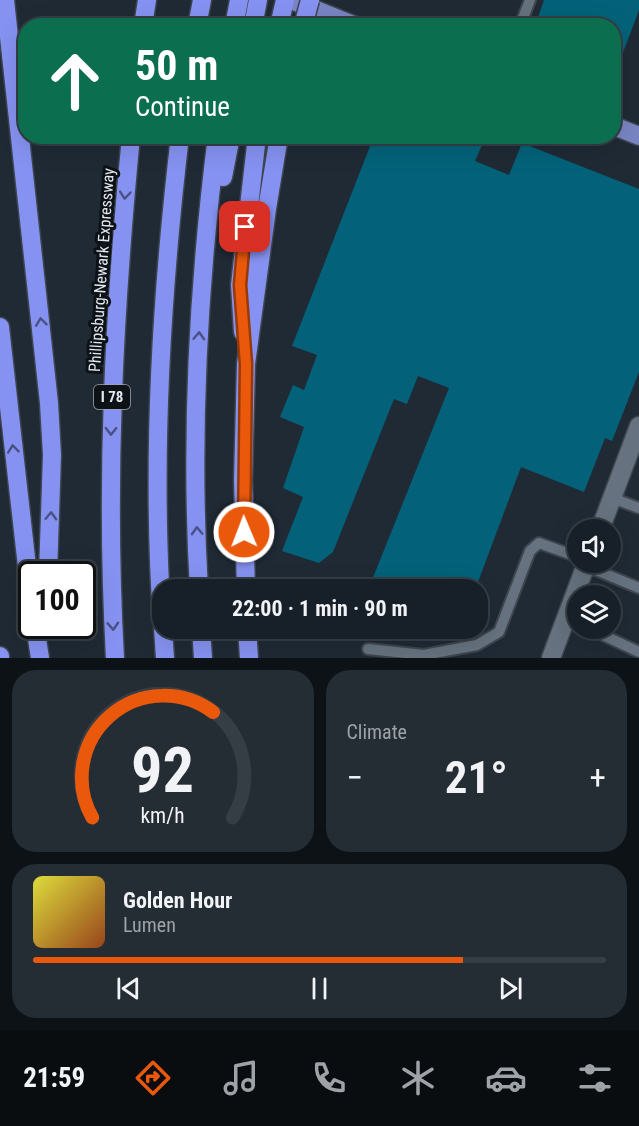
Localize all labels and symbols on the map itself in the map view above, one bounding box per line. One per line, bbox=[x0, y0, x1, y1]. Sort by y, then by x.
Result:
street label: Phillipsburg-Newark Expressway bbox=[85, 167, 118, 373]
one-way arrow bbox=[119, 190, 132, 199]
pin bbox=[219, 201, 270, 252]
one-way arrow bbox=[35, 317, 48, 326]
one-way arrow bbox=[193, 332, 206, 341]
road number: I 78 bbox=[94, 385, 130, 409]
one-way arrow bbox=[104, 427, 117, 436]
one-way arrow bbox=[7, 444, 20, 453]
position arrow bbox=[212, 500, 276, 564]
one-way arrow bbox=[44, 512, 57, 521]
one-way arrow bbox=[190, 527, 203, 536]
speed limit sign: 100 bbox=[18, 561, 96, 639]
one-way arrow bbox=[107, 622, 120, 631]

